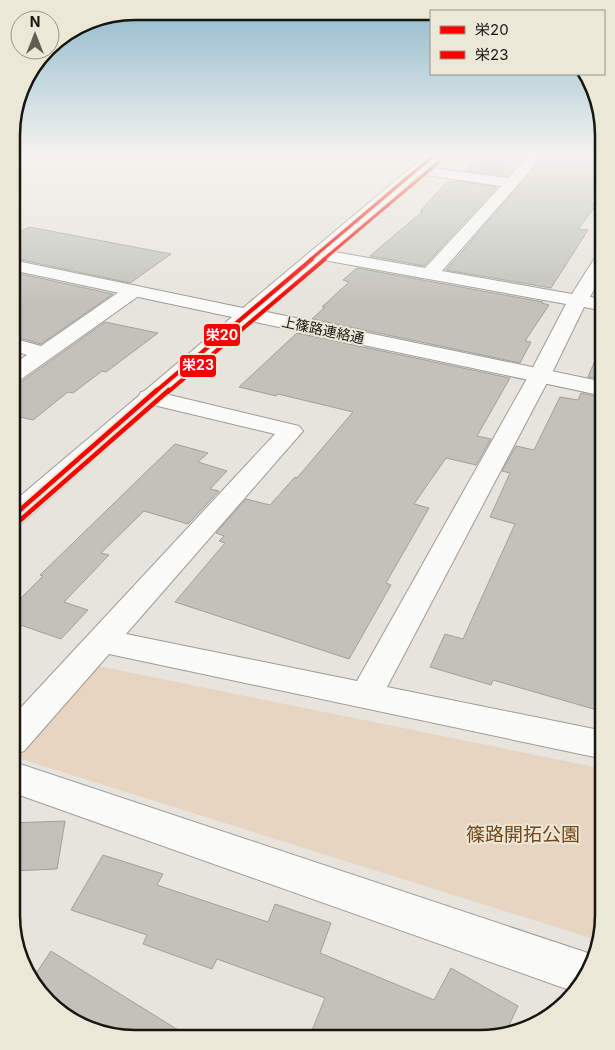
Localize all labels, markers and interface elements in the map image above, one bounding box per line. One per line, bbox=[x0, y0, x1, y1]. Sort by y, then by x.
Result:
north arrow bbox=[10, 10, 60, 60]
legend bbox=[430, 10, 605, 75]
text: N bbox=[30, 13, 40, 30]
text: 栄20 bbox=[475, 20, 509, 39]
text: 栄23 bbox=[475, 45, 508, 64]
street label: 上篠路連絡通 bbox=[280, 312, 366, 347]
line badge: 栄20 bbox=[203, 323, 241, 347]
text: 栄20 bbox=[206, 326, 238, 343]
line badge: 栄23 bbox=[179, 354, 217, 378]
text: 栄23 bbox=[182, 356, 214, 373]
park label: 篠路開拓公園 bbox=[466, 823, 580, 846]

